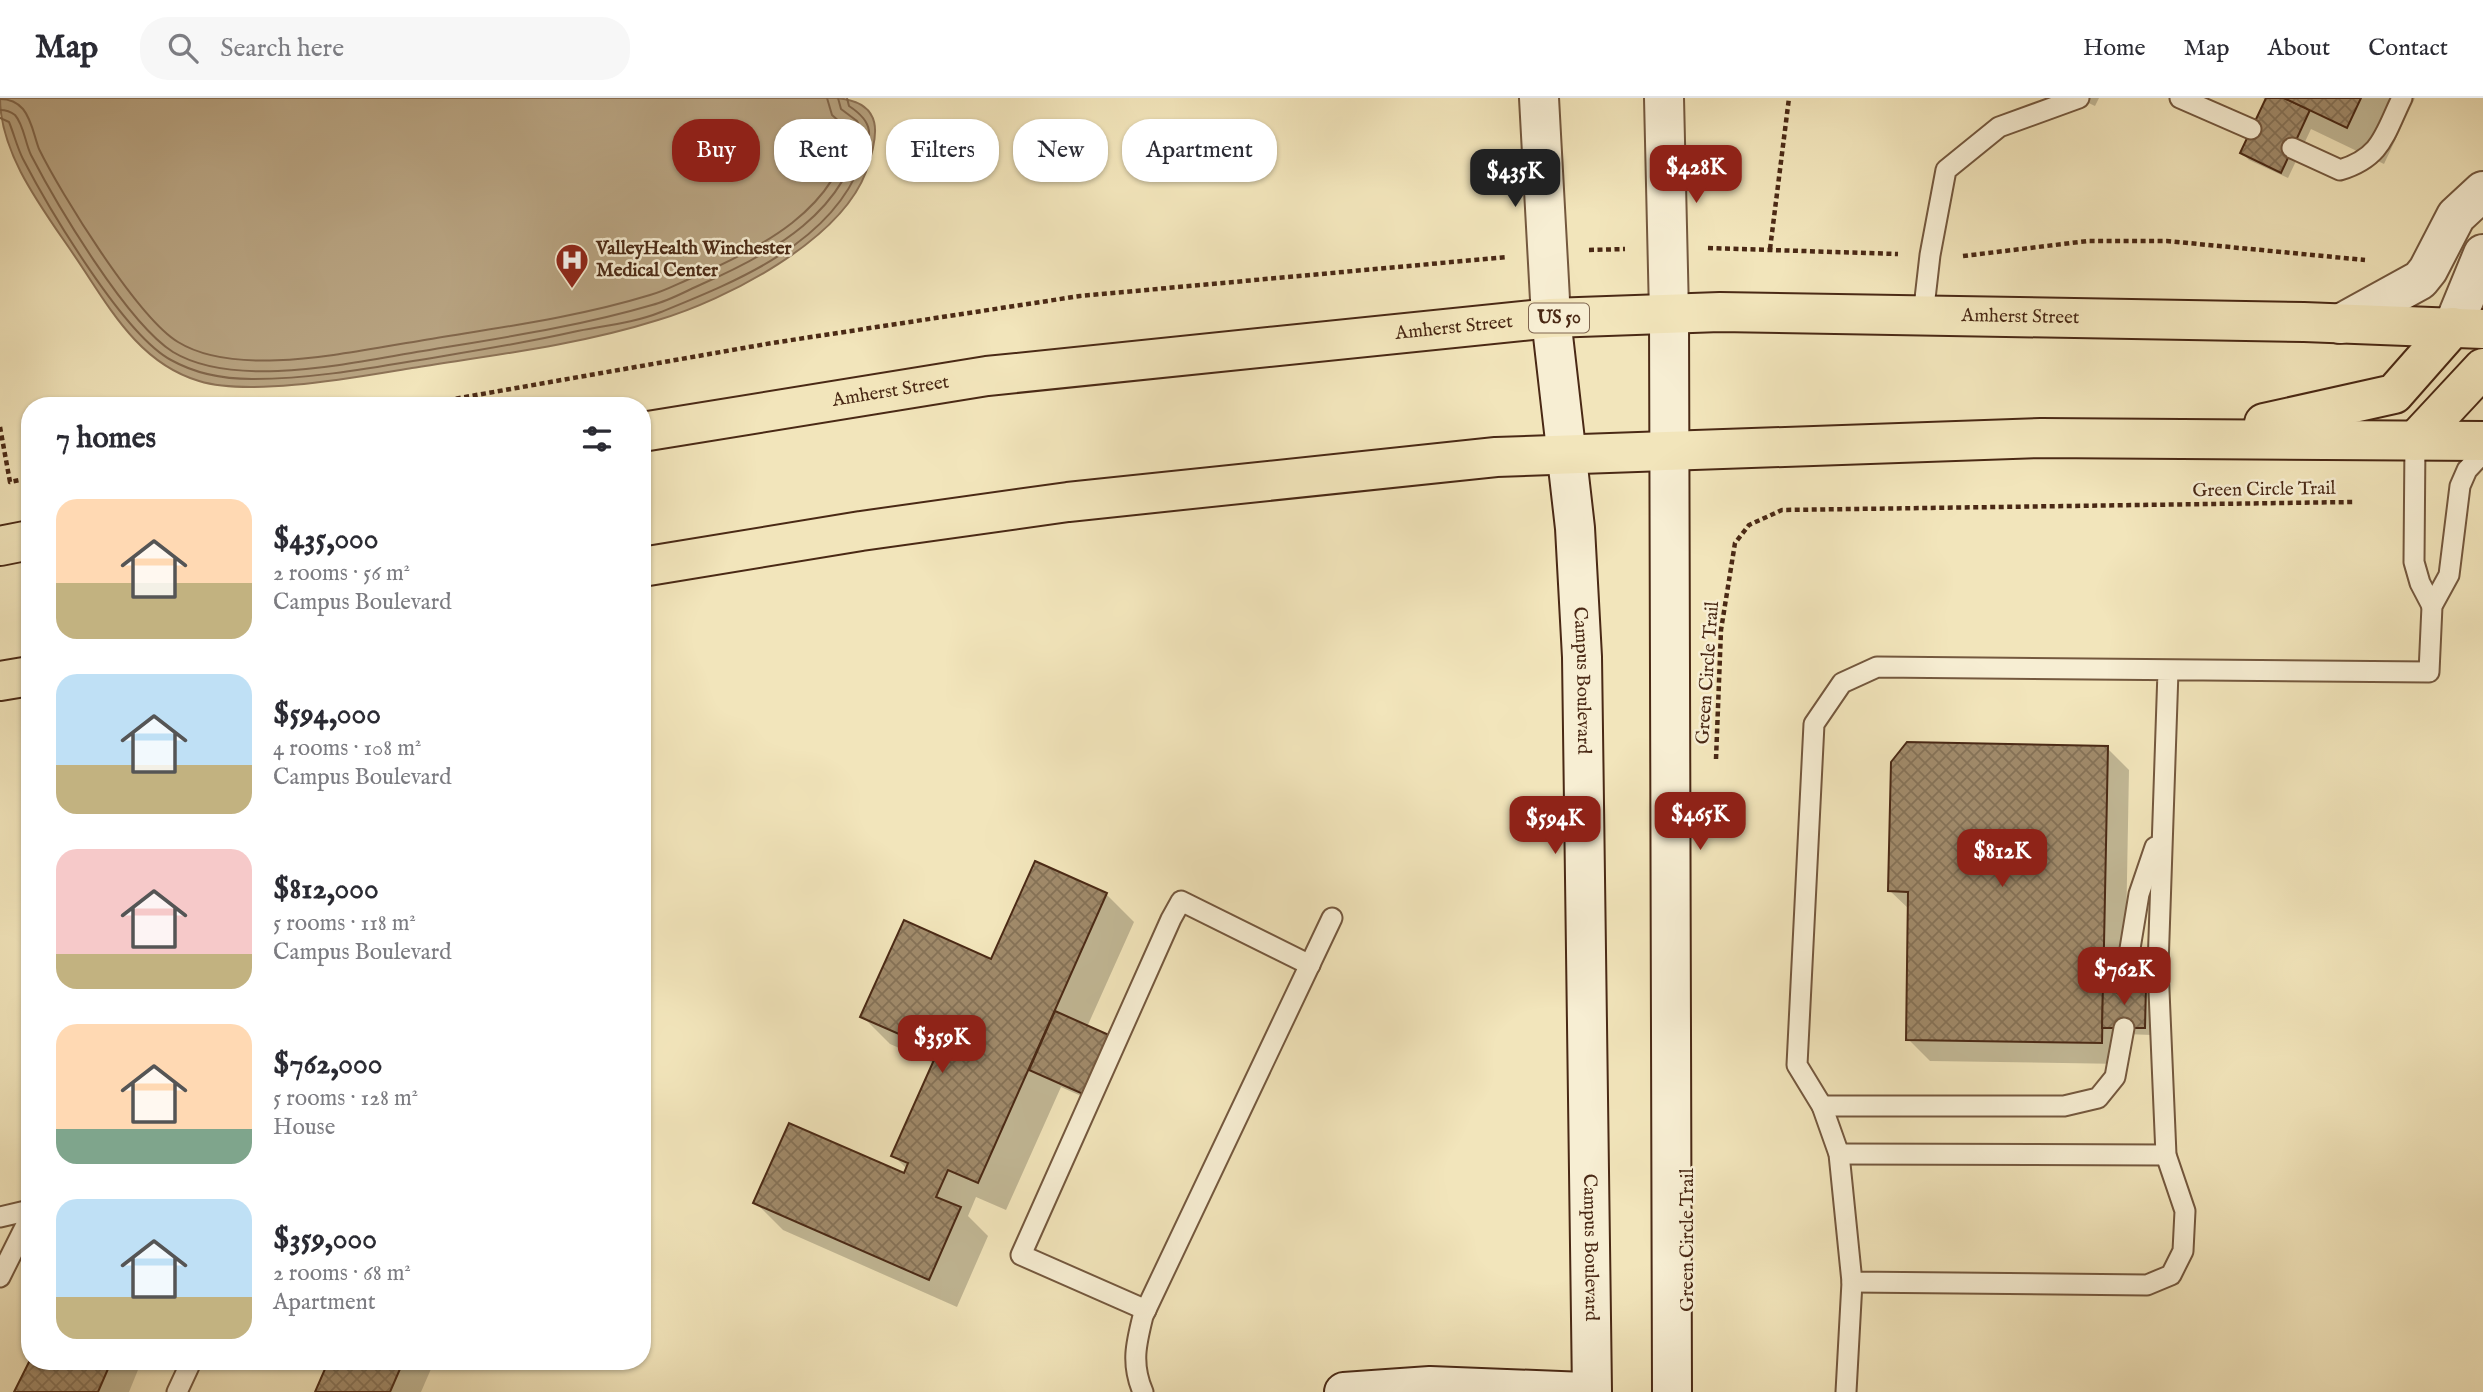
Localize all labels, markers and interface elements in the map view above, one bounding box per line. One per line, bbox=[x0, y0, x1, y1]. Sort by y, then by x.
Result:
search box bbox=[140, 17, 630, 80]
text: Map bbox=[35, 27, 98, 69]
icon: search bbox=[164, 29, 202, 67]
text: Search here bbox=[220, 32, 344, 65]
text: Home bbox=[2083, 33, 2146, 64]
text: Map bbox=[2184, 33, 2230, 64]
text: About bbox=[2268, 33, 2330, 64]
text: Contact bbox=[2368, 33, 2448, 64]
chip: Buy bbox=[672, 119, 760, 182]
chip: Rent bbox=[774, 119, 872, 182]
chip: Filters bbox=[886, 119, 999, 182]
chip: New bbox=[1013, 119, 1108, 182]
chip: Apartment bbox=[1122, 119, 1277, 182]
pin: $428K bbox=[1647, 146, 1745, 205]
pin: $435K bbox=[1466, 150, 1564, 209]
text: $428K bbox=[1666, 153, 1726, 182]
text: $435K bbox=[1486, 157, 1544, 186]
place label: ValleyHealth Winchester Medical Center bbox=[595, 237, 792, 283]
hospital icon: ValleyHealth Winchester Medical Center bbox=[553, 241, 591, 290]
road number: US 50 bbox=[1529, 303, 1589, 332]
street label: Amherst Street bbox=[1960, 304, 2080, 330]
street label: Amherst Street bbox=[1393, 310, 1514, 346]
street label: Amherst Street bbox=[830, 370, 951, 413]
text: 7 homes bbox=[56, 420, 156, 458]
icon: filters bbox=[578, 420, 616, 458]
street label: Green Circle Trail bbox=[2192, 477, 2337, 503]
text: $435,000 bbox=[273, 521, 379, 559]
icon: home bbox=[112, 527, 196, 611]
text: 2 rooms · 56 m² bbox=[273, 559, 410, 588]
text: Campus Boulevard bbox=[273, 588, 452, 617]
street label: Green Circle Trail bbox=[1691, 600, 1725, 745]
street label: Campus Boulevard bbox=[1567, 606, 1595, 755]
text: $594,000 bbox=[273, 696, 381, 734]
icon: home bbox=[112, 702, 196, 786]
text: 4 rooms · 108 m² bbox=[273, 734, 421, 763]
text: Campus Boulevard bbox=[273, 763, 452, 792]
pin: $465K bbox=[1651, 792, 1749, 852]
pin: $594K bbox=[1506, 796, 1604, 856]
text: $465K bbox=[1671, 800, 1729, 829]
text: $594K bbox=[1526, 804, 1584, 833]
pin: $812K bbox=[1953, 830, 2051, 889]
text: $812K bbox=[1973, 837, 2031, 866]
text: $812,000 bbox=[273, 871, 379, 909]
icon: home bbox=[112, 877, 196, 961]
text: 5 rooms · 118 m² bbox=[273, 909, 416, 938]
text: Campus Boulevard bbox=[273, 938, 452, 967]
pin: $762K bbox=[2075, 948, 2173, 1007]
text: $762K bbox=[2094, 955, 2154, 984]
pin: $359K bbox=[893, 1016, 991, 1075]
text: $359K bbox=[914, 1023, 970, 1052]
text: $762,000 bbox=[273, 1046, 383, 1084]
icon: home bbox=[112, 1052, 196, 1136]
text: 5 rooms · 128 m² bbox=[273, 1084, 418, 1113]
text: House bbox=[273, 1113, 335, 1142]
street label: Green Circle Trail bbox=[1676, 1168, 1700, 1312]
street label: Campus Boulevard bbox=[1577, 1173, 1603, 1322]
text: $359,000 bbox=[273, 1221, 377, 1259]
icon: home bbox=[112, 1227, 196, 1311]
text: 2 rooms · 68 m² bbox=[273, 1259, 411, 1288]
text: Apartment bbox=[273, 1288, 376, 1317]

